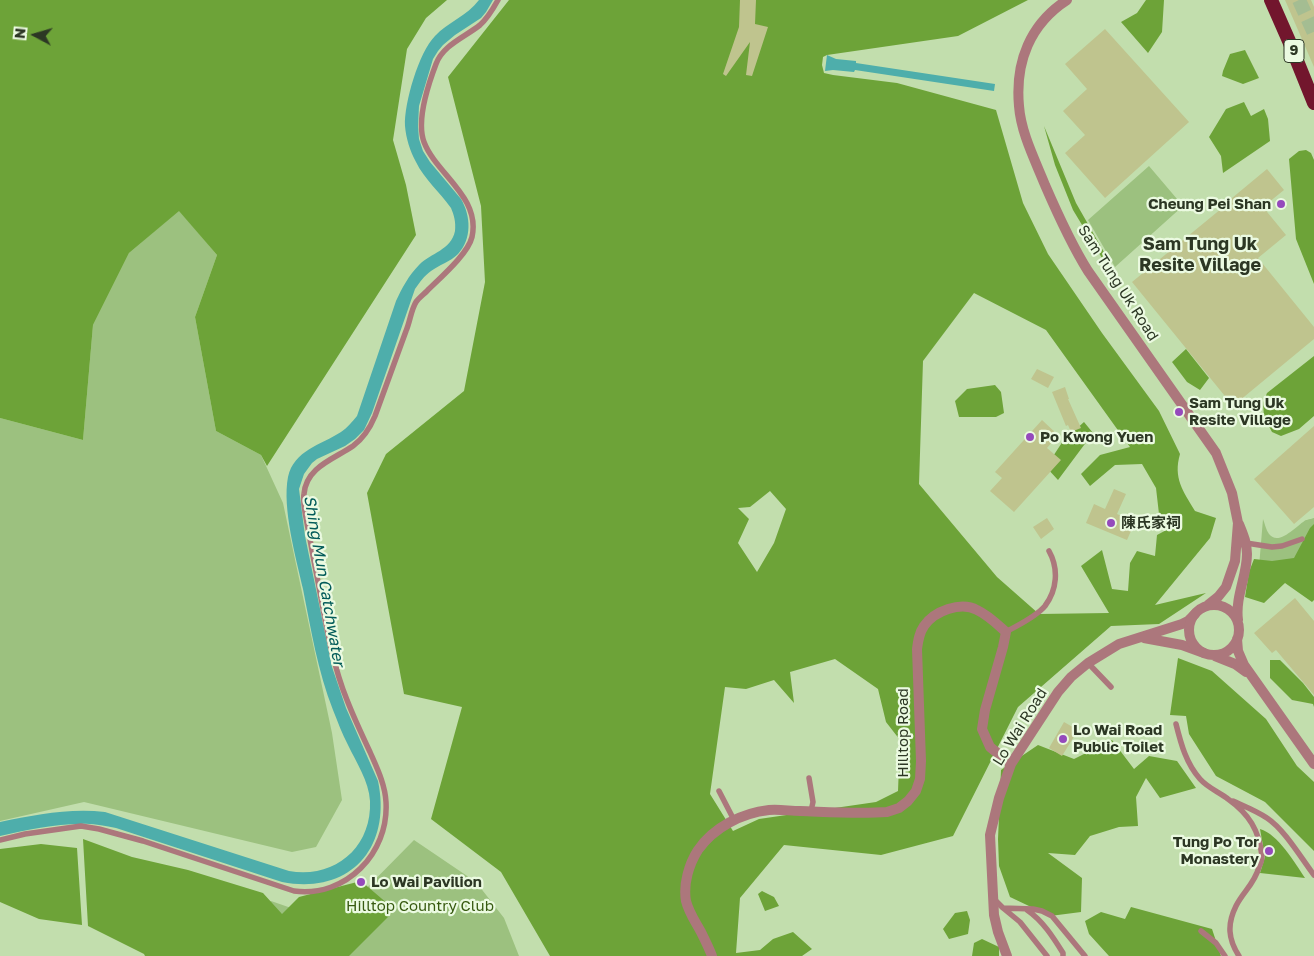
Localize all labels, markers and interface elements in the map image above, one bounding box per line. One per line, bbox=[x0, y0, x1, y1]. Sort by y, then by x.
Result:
north arrow bbox=[10, 10, 60, 60]
text: N bbox=[11, 27, 29, 40]
road number: 9 bbox=[1284, 40, 1304, 62]
place label: Cheung Pei Shan bbox=[1148, 195, 1271, 213]
marker: Cheung Pei Shan bbox=[1275, 198, 1287, 210]
street label: Sam Tung Uk Road bbox=[1074, 222, 1162, 344]
district label: Sam Tung Uk Resite Village bbox=[1139, 233, 1261, 276]
place label: Sam Tung Uk Resite Village bbox=[1189, 394, 1291, 429]
marker: Sam Tung Uk Resite Village bbox=[1173, 406, 1185, 418]
place label: Po Kwong Yuen bbox=[1040, 428, 1153, 446]
marker: Po Kwong Yuen bbox=[1024, 431, 1036, 443]
water label: Shing Mun Catchwater bbox=[299, 494, 349, 668]
place label: 陳氏家祠 bbox=[1121, 514, 1181, 532]
marker: 陳氏家祠 bbox=[1105, 517, 1117, 529]
street label: Lo Wai Road bbox=[989, 685, 1051, 769]
street label: Hilltop Road bbox=[894, 688, 912, 778]
place label: Lo Wai Road Public Toilet bbox=[1073, 721, 1164, 756]
marker: Lo Wai Road Public Toilet bbox=[1057, 733, 1069, 745]
place label: Tung Po Tor Monastery bbox=[1173, 833, 1259, 868]
marker: Tung Po Tor Monastery bbox=[1263, 845, 1275, 857]
place label: Lo Wai Pavilion bbox=[371, 873, 482, 891]
marker: Lo Wai Pavilion bbox=[355, 876, 367, 888]
park label: Hilltop Country Club bbox=[346, 897, 494, 915]

